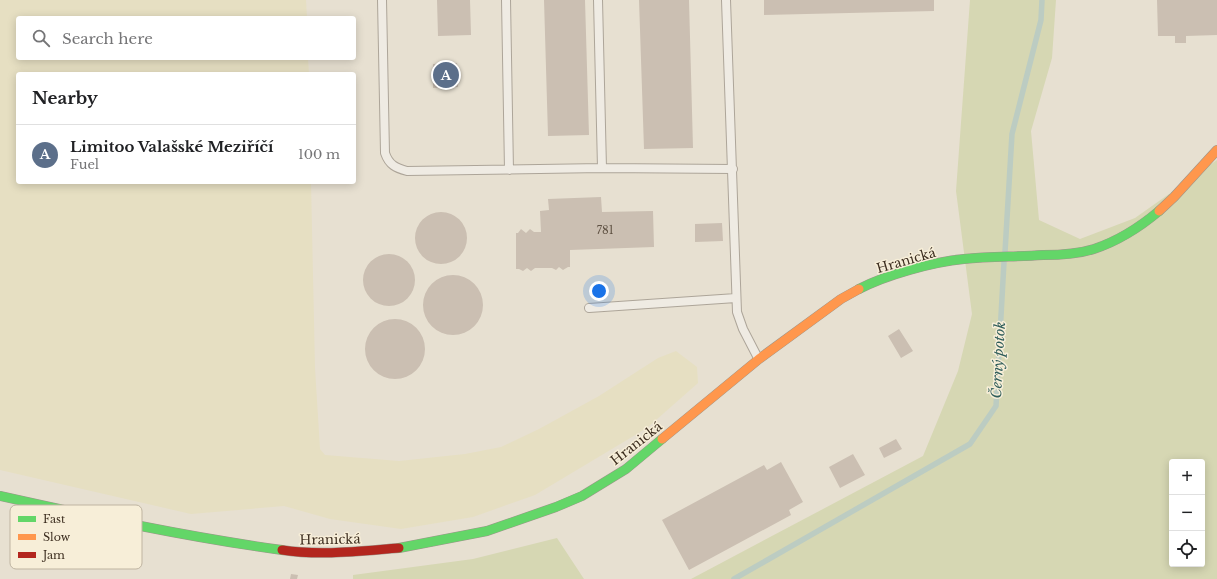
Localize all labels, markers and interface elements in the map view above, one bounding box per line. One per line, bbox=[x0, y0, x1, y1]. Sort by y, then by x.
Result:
search box bbox=[16, 16, 356, 60]
icon: search bbox=[30, 27, 52, 49]
text: Search here bbox=[62, 29, 153, 48]
pin: A bbox=[433, 60, 459, 90]
text: Nearby bbox=[32, 88, 98, 109]
text: Limitoo Valašské Meziříčí bbox=[70, 137, 274, 156]
text: A bbox=[40, 146, 50, 163]
text: 100 m bbox=[298, 146, 340, 163]
text: Fuel bbox=[70, 156, 99, 173]
house number: 781 bbox=[596, 223, 614, 237]
street label: Hranická bbox=[874, 244, 939, 277]
your location bbox=[589, 281, 609, 301]
water label: Černý potok bbox=[986, 321, 1009, 399]
street label: Hranická bbox=[607, 417, 666, 469]
map controls bbox=[1169, 459, 1205, 567]
button: + bbox=[1169, 459, 1205, 495]
button: − bbox=[1169, 495, 1205, 531]
legend bbox=[10, 505, 142, 569]
text: Fast bbox=[43, 512, 66, 526]
text: Slow bbox=[43, 530, 71, 544]
street label: Hranická bbox=[299, 530, 361, 549]
button: locate bbox=[1169, 531, 1205, 567]
text: Jam bbox=[41, 548, 65, 562]

